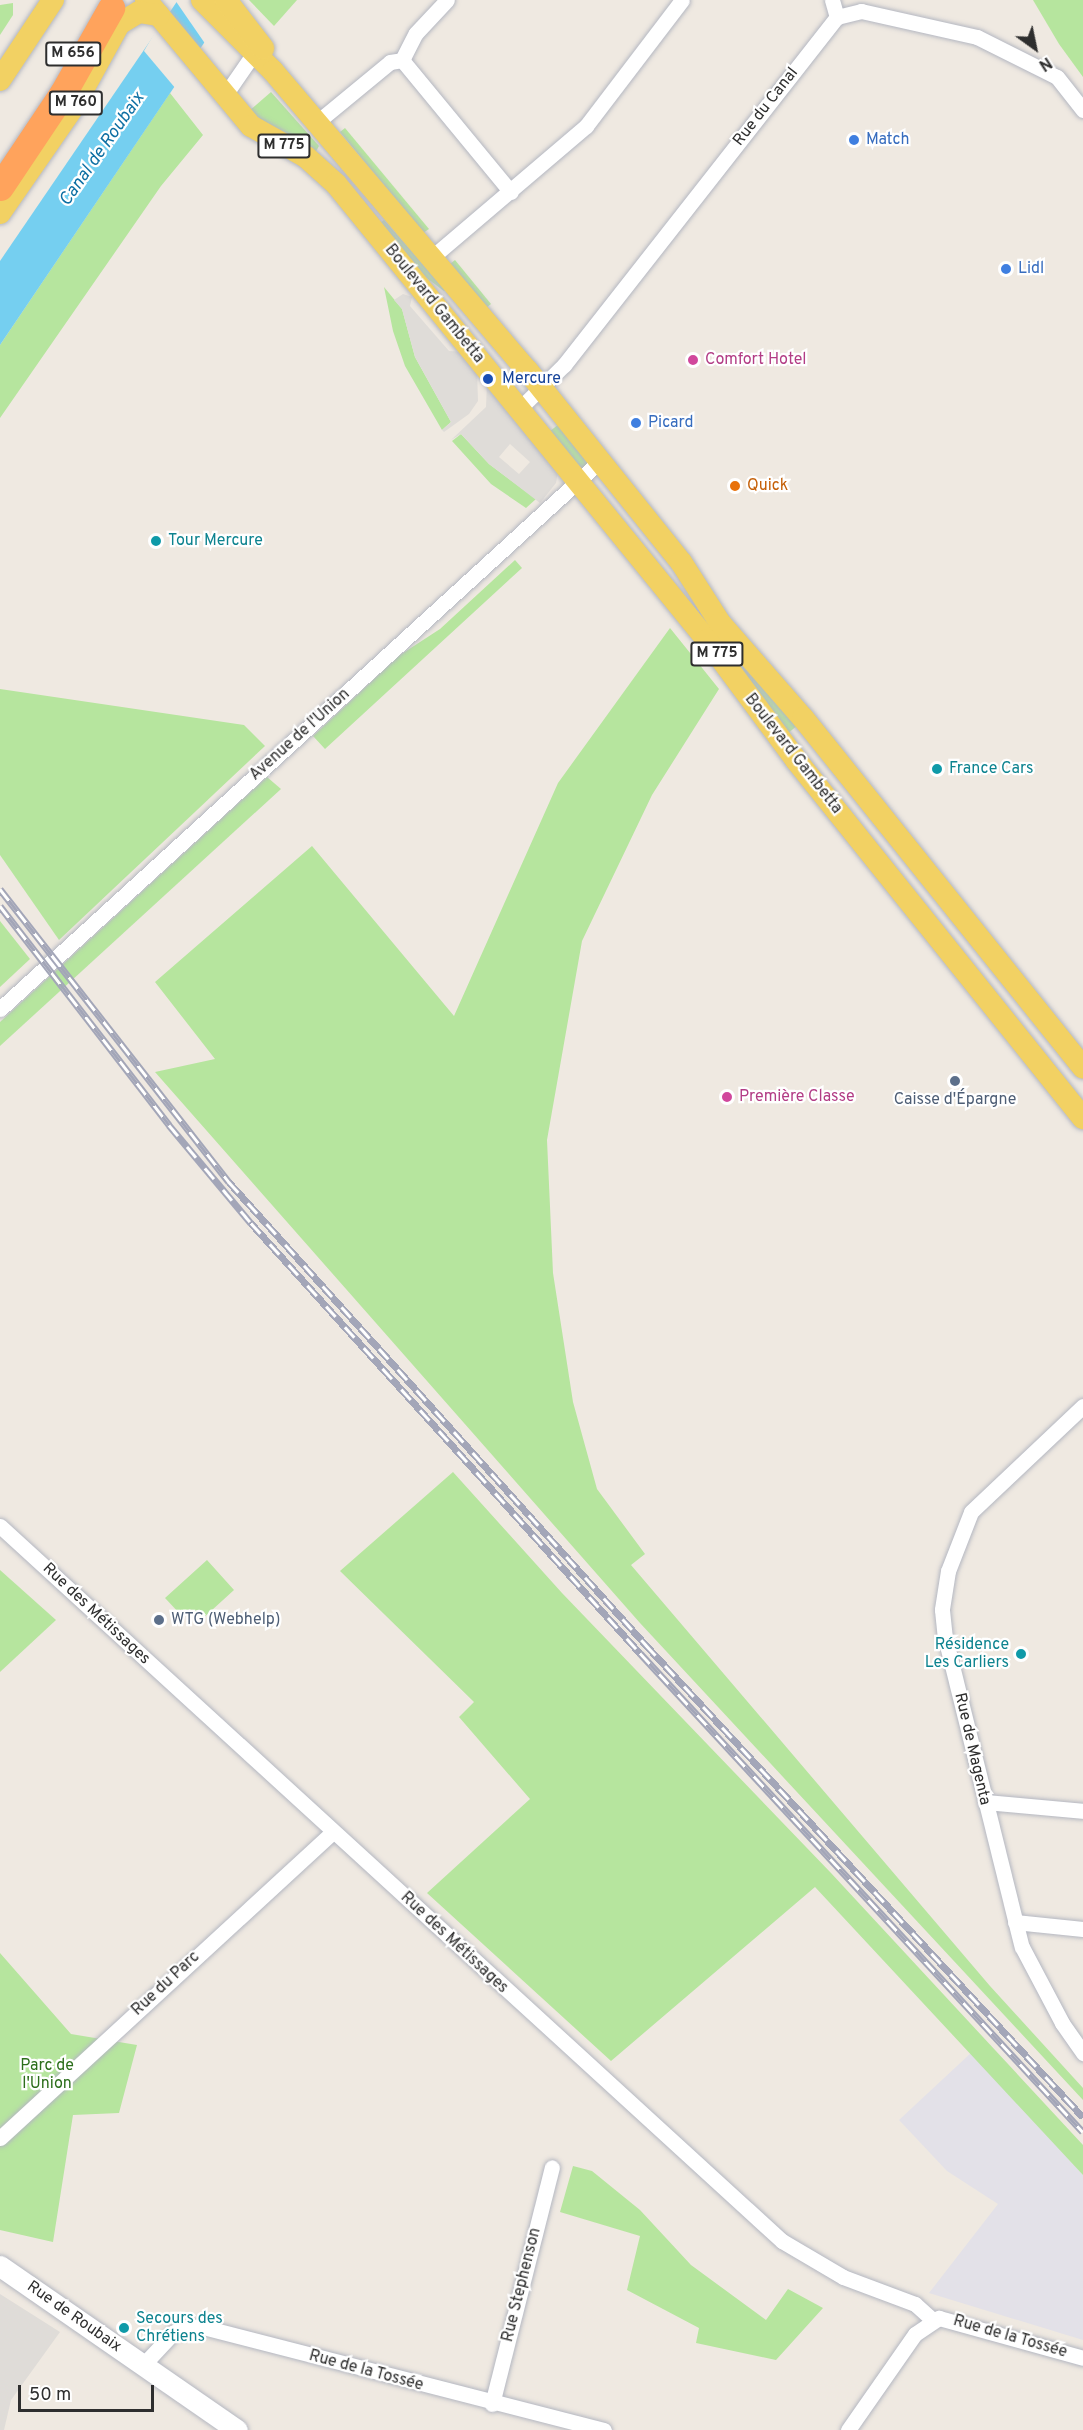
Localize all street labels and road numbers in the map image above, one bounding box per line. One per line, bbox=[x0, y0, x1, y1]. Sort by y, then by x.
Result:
road number: M 656 bbox=[44, 42, 101, 66]
street label: Rue du Canal bbox=[729, 64, 803, 150]
road number: M 760 bbox=[48, 91, 104, 115]
road number: M 775 bbox=[257, 134, 311, 158]
street label: Boulevard Gambetta bbox=[380, 241, 488, 367]
road number: M 775 bbox=[690, 642, 744, 666]
street label: Avenue de l'Union bbox=[246, 685, 354, 785]
street label: Boulevard Gambetta bbox=[740, 690, 846, 818]
street label: Rue des Métissages bbox=[38, 1559, 154, 1669]
street label: Rue de Magenta bbox=[950, 1691, 994, 1807]
street label: Rue des Métissages bbox=[396, 1888, 512, 1998]
street label: Rue du Parc bbox=[128, 1948, 204, 2020]
street label: Rue Stephenson bbox=[499, 2226, 545, 2344]
street label: Rue de Roubaix bbox=[23, 2277, 125, 2357]
street label: Rue de la Tossée bbox=[951, 2311, 1069, 2363]
street label: Rue de la Tossée bbox=[306, 2346, 426, 2396]

